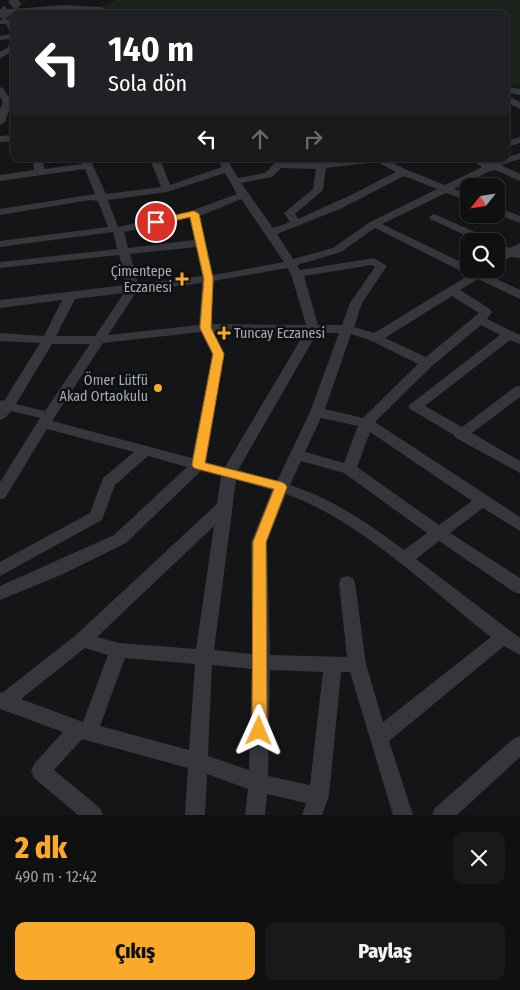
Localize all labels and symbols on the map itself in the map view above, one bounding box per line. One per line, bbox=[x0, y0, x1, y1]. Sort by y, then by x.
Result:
north arrow bbox=[460, 178, 505, 222]
pin bbox=[135, 201, 177, 243]
place label: Çimentepe Eczanesi bbox=[111, 263, 172, 296]
marker: Çimentepe Eczanesi bbox=[176, 273, 188, 285]
place label: Tuncay Eczanesi bbox=[234, 325, 325, 342]
marker: Tuncay Eczanesi bbox=[218, 327, 230, 339]
place label: Ömer Lütfü Akad Ortaokulu bbox=[60, 371, 148, 405]
marker: Ömer Lütfü Akad Ortaokulu bbox=[152, 382, 164, 394]
position arrow bbox=[232, 704, 284, 756]

